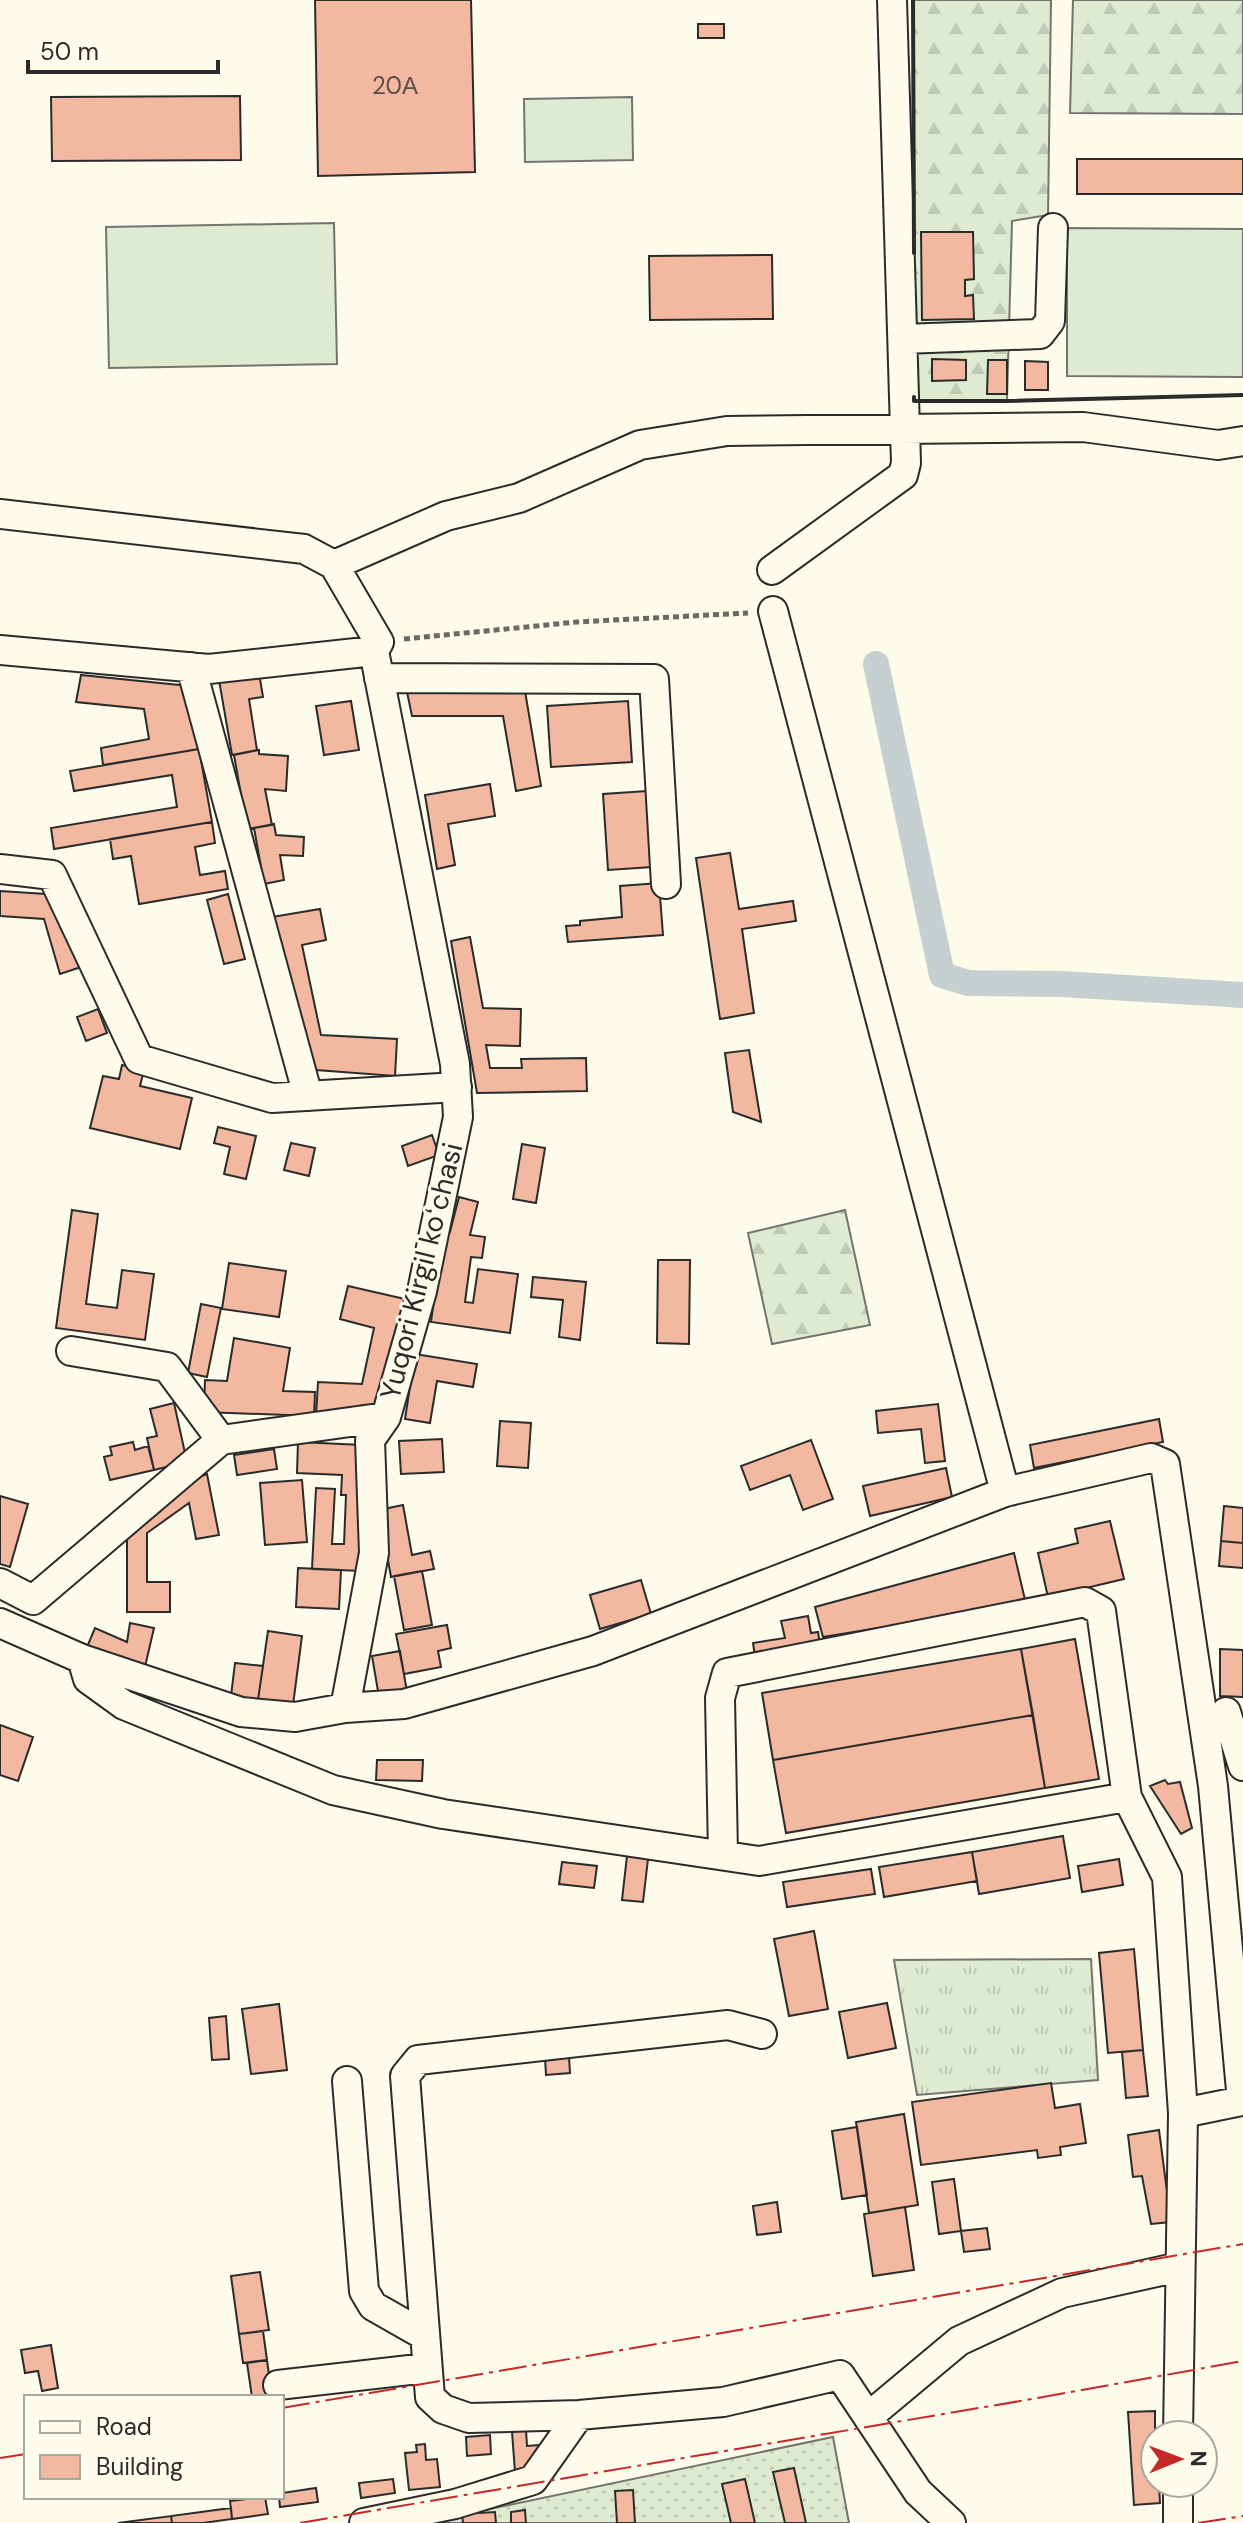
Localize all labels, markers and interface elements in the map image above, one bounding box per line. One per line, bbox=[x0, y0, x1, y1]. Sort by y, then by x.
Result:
scale bar bbox=[28, 24, 218, 74]
text: 50 m bbox=[40, 36, 99, 67]
house number: 20А bbox=[372, 70, 418, 101]
street label: Yuqori Kirgil koʻchasi bbox=[372, 1139, 471, 1403]
legend bbox=[24, 2395, 284, 2499]
text: Road bbox=[96, 2411, 152, 2442]
north arrow bbox=[1139, 2419, 1219, 2499]
text: N bbox=[1184, 2450, 1213, 2467]
text: Building bbox=[96, 2451, 183, 2482]

